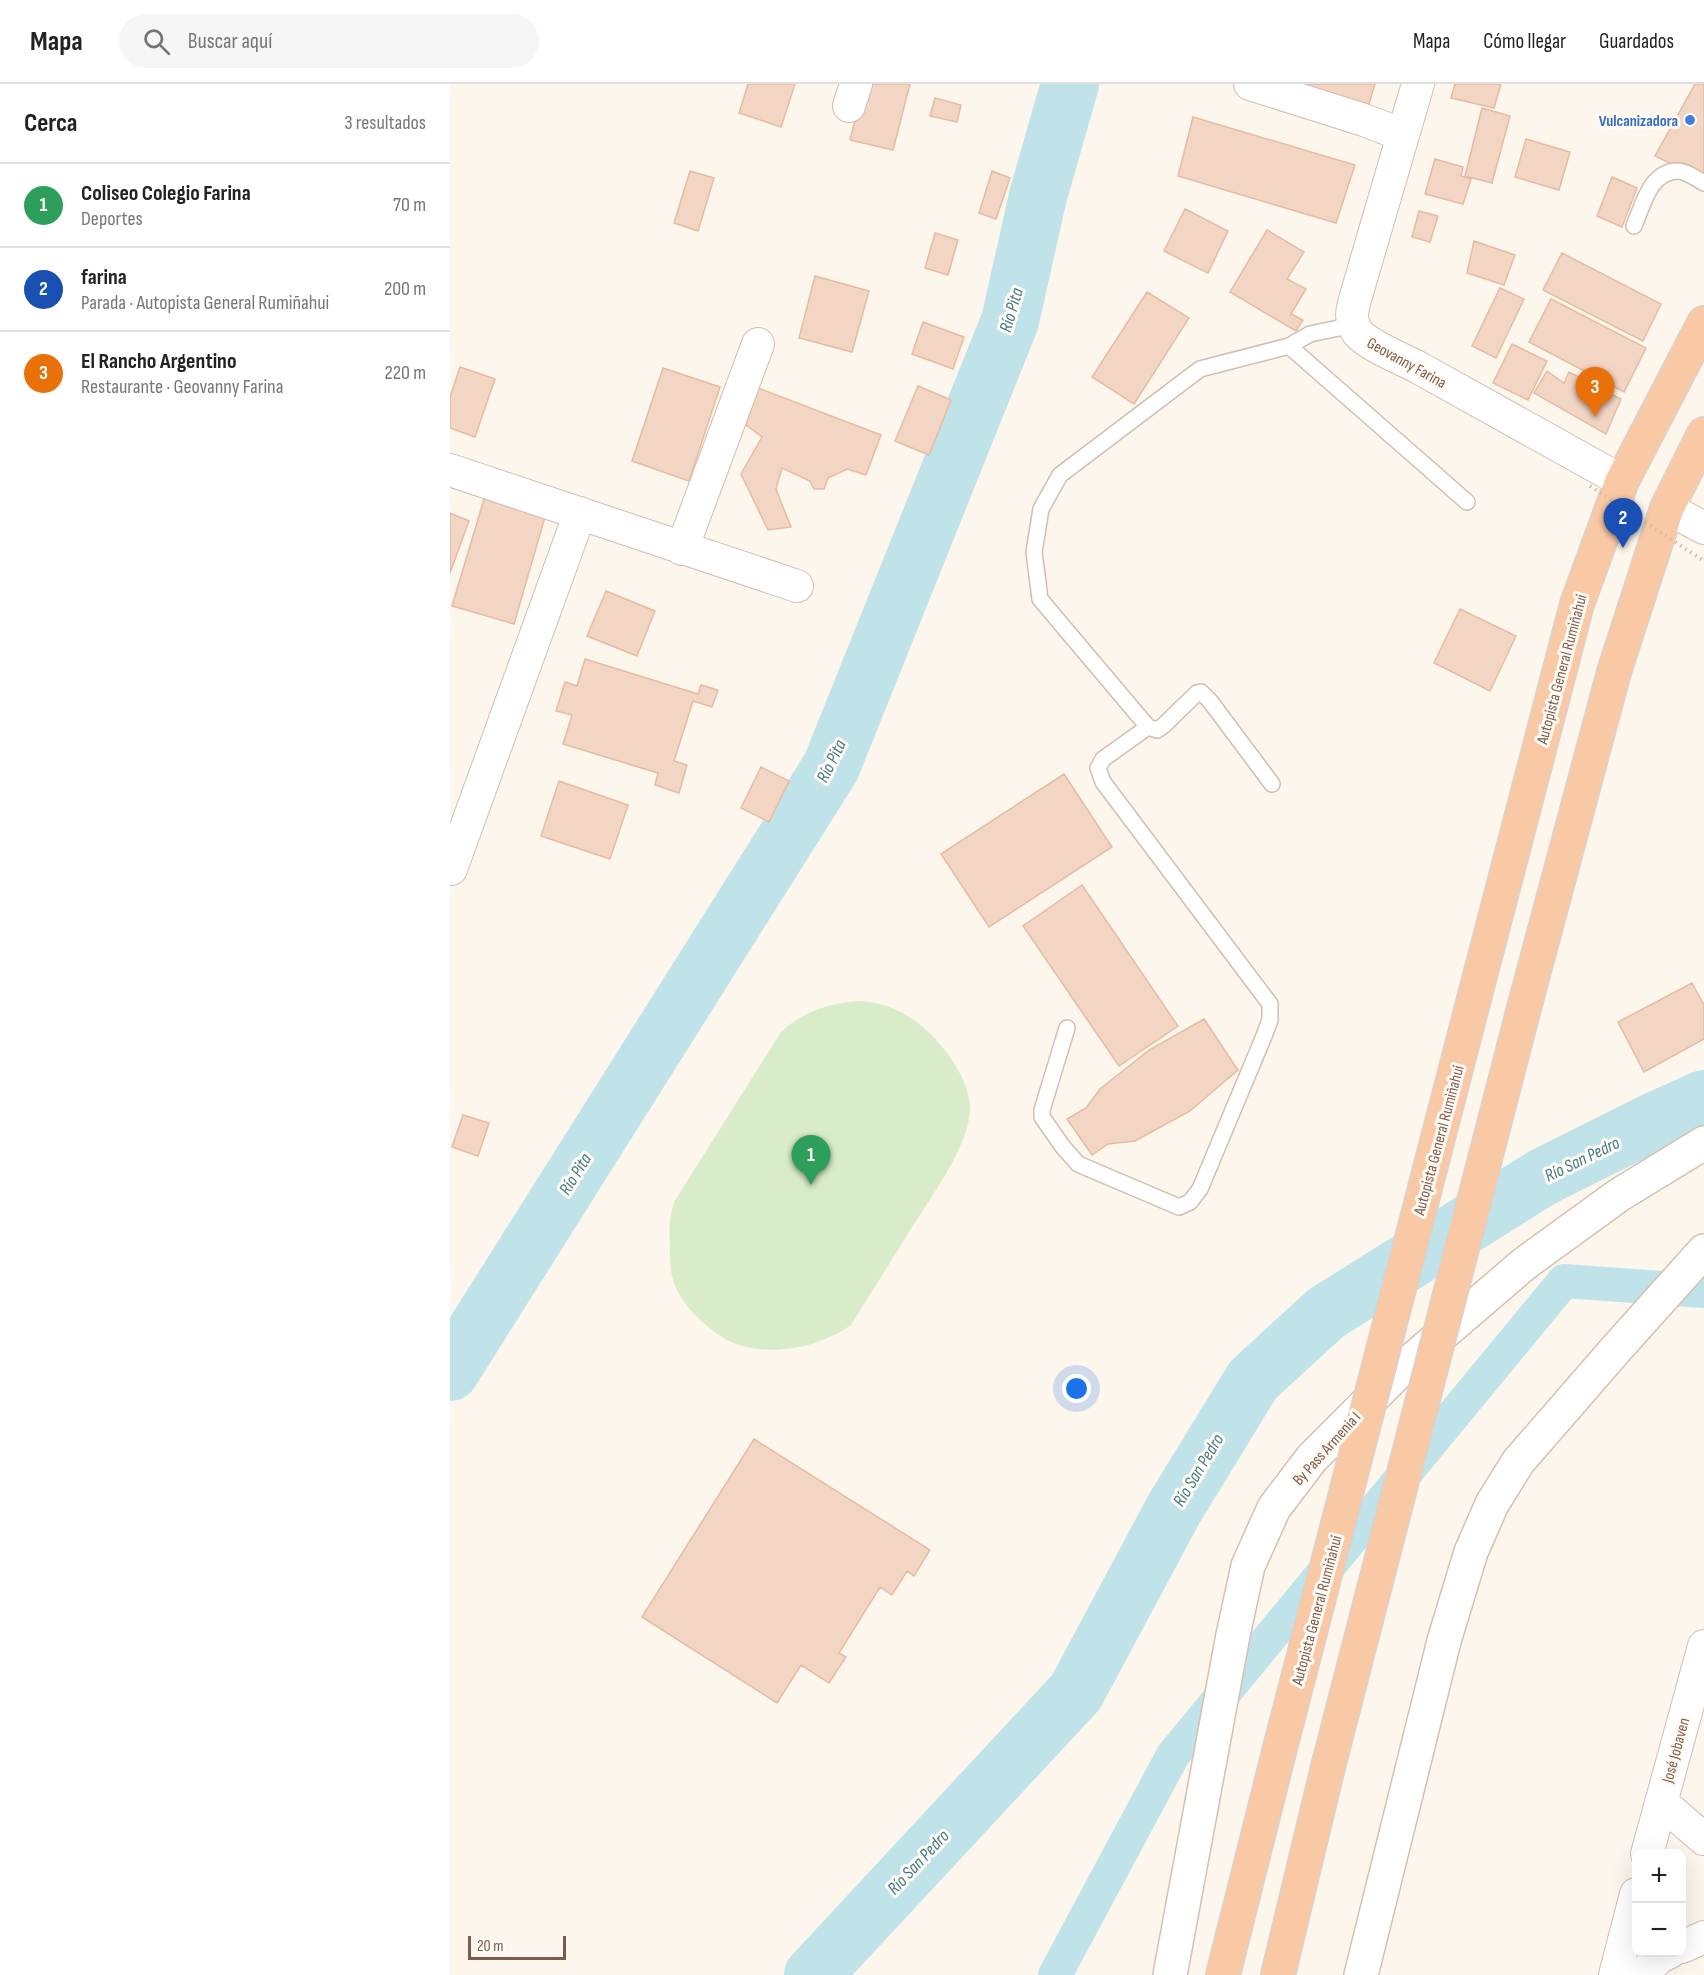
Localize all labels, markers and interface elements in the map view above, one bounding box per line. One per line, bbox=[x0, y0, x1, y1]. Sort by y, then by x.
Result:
search box bbox=[119, 14, 539, 68]
text: Mapa bbox=[30, 25, 83, 58]
icon: search bbox=[140, 25, 173, 58]
text: Buscar aquí bbox=[188, 28, 272, 55]
text: Mapa bbox=[1413, 29, 1450, 54]
text: Cómo llegar bbox=[1483, 29, 1566, 54]
text: Guardados bbox=[1599, 29, 1674, 54]
text: Cerca bbox=[24, 108, 77, 139]
text: 3 resultados bbox=[344, 111, 426, 135]
place label: Vulcanizadora bbox=[1599, 112, 1678, 131]
marker: Vulcanizadora bbox=[1683, 113, 1697, 127]
text: Coliseo Colegio Farina bbox=[81, 180, 251, 207]
text: 1 bbox=[40, 193, 47, 217]
text: 70 m bbox=[393, 193, 426, 217]
text: Deportes bbox=[81, 207, 143, 231]
text: farina bbox=[81, 264, 127, 291]
text: 2 bbox=[39, 277, 48, 301]
text: 200 m bbox=[384, 277, 426, 301]
water label: Río Pita bbox=[995, 285, 1028, 335]
text: Parada · Autopista General Rumiñahui bbox=[81, 291, 329, 315]
street label: Geovanny Farina bbox=[1363, 334, 1449, 393]
text: El Rancho Argentino bbox=[81, 348, 236, 375]
text: 3 bbox=[39, 361, 48, 385]
text: 220 m bbox=[385, 361, 426, 385]
pin: 3 bbox=[1576, 368, 1614, 417]
text: Restaurante · Geovanny Farina bbox=[81, 375, 283, 399]
pin: 2 bbox=[1604, 498, 1642, 548]
street label: Autopista General Rumiñahui bbox=[1533, 592, 1592, 747]
water label: Río Pita bbox=[812, 736, 851, 786]
street label: Autopista General Rumiñahui bbox=[1410, 1063, 1469, 1218]
water label: Río San Pedro bbox=[1541, 1132, 1624, 1187]
pin: 1 bbox=[792, 1136, 830, 1185]
water label: Río Pita bbox=[555, 1149, 597, 1199]
your location bbox=[1062, 1374, 1091, 1403]
street label: By Pass Armenia I bbox=[1289, 1408, 1365, 1490]
water label: Río San Pedro bbox=[1169, 1430, 1229, 1510]
street label: Autopista General Rumiñahui bbox=[1288, 1533, 1347, 1688]
street label: José Jobaven bbox=[1658, 1716, 1694, 1786]
water label: Río San Pedro bbox=[883, 1825, 954, 1899]
map controls bbox=[1632, 1849, 1686, 1957]
button: + bbox=[1632, 1849, 1686, 1903]
button: − bbox=[1632, 1903, 1686, 1957]
scale bar bbox=[468, 1933, 566, 1960]
text: 20 m bbox=[477, 1937, 504, 1956]

